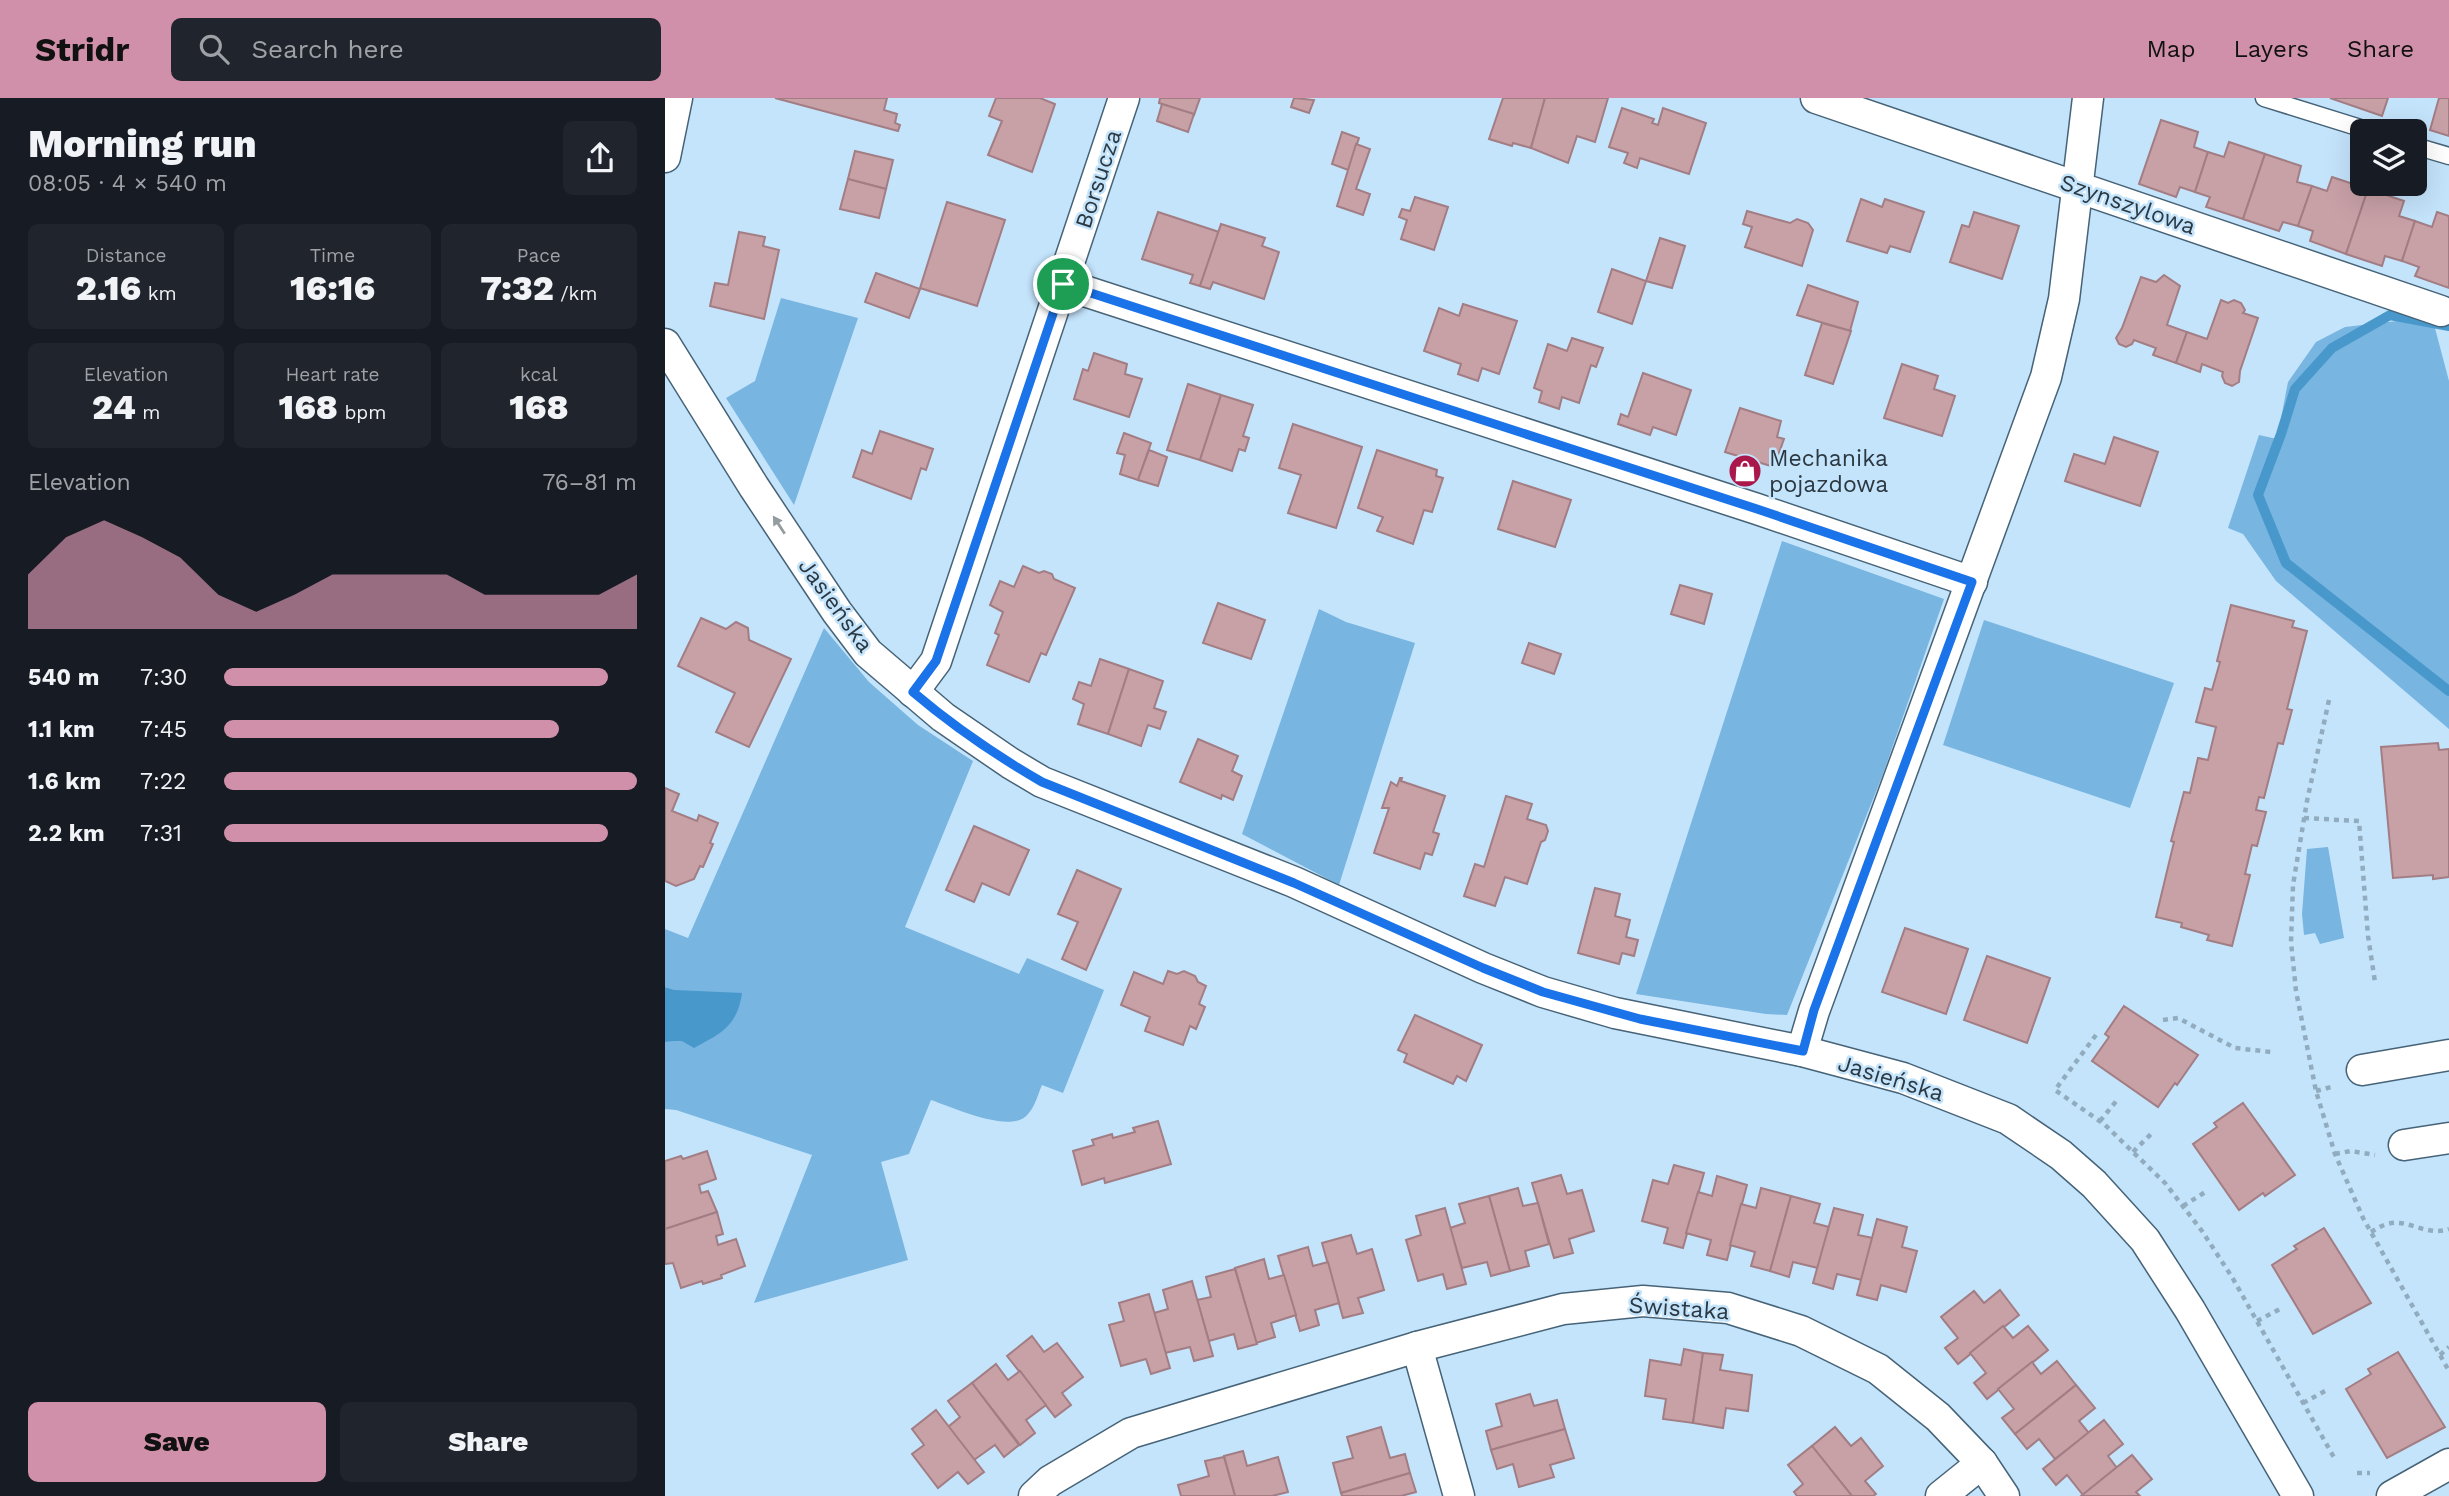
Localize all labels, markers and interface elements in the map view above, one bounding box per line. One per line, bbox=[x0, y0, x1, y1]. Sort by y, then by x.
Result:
search box bbox=[171, 18, 661, 81]
text: Stridr bbox=[35, 30, 129, 69]
icon: search bbox=[195, 30, 233, 68]
text: Search here bbox=[251, 34, 404, 64]
text: Map bbox=[2147, 35, 2195, 63]
text: Layers bbox=[2233, 35, 2309, 63]
text: Share bbox=[2347, 35, 2414, 63]
map controls bbox=[2350, 119, 2427, 196]
button: layers bbox=[2350, 119, 2427, 196]
button: share bbox=[563, 121, 637, 195]
text: Morning run bbox=[28, 122, 257, 166]
street label: Borsucza bbox=[1070, 126, 1127, 232]
street label: Szynszylowa bbox=[2056, 169, 2199, 240]
text: 08:05 · 4 × 540 m bbox=[28, 170, 227, 197]
text: Distance bbox=[86, 244, 167, 267]
text: Time bbox=[310, 244, 355, 267]
text: Pace bbox=[517, 244, 561, 267]
pin bbox=[1033, 254, 1093, 314]
icon: arrive bbox=[1044, 265, 1082, 303]
text: 2.16 bbox=[76, 267, 141, 309]
text: 16:16 bbox=[290, 267, 375, 309]
text: 7:32 bbox=[480, 267, 554, 309]
text: km bbox=[141, 282, 177, 305]
text: /km bbox=[554, 282, 597, 305]
text: Elevation bbox=[84, 363, 169, 386]
text: Heart rate bbox=[286, 363, 379, 386]
text: kcal bbox=[520, 363, 558, 386]
text: 24 bbox=[92, 386, 136, 428]
text: 168 bbox=[279, 386, 338, 428]
text: 168 bbox=[509, 386, 569, 428]
text: m bbox=[136, 401, 160, 424]
text: bpm bbox=[338, 401, 386, 424]
place label: Mechanika pojazdowa bbox=[1769, 445, 1888, 498]
shop icon: Mechanika pojazdowa bbox=[1726, 452, 1764, 490]
text: Elevation bbox=[28, 469, 131, 496]
text: 76–81 m bbox=[542, 469, 637, 496]
one-way arrow bbox=[773, 515, 786, 534]
street label: Jasieńska bbox=[793, 553, 879, 657]
text: 540 m bbox=[28, 664, 99, 691]
text: 7:30 bbox=[140, 664, 187, 691]
text: 1.1 km bbox=[28, 716, 95, 743]
text: 7:45 bbox=[140, 716, 187, 743]
text: 1.6 km bbox=[28, 768, 101, 795]
text: 7:22 bbox=[140, 768, 187, 795]
text: 2.2 km bbox=[28, 820, 105, 847]
text: 7:31 bbox=[140, 820, 182, 847]
street label: Jasieńska bbox=[1835, 1050, 1947, 1107]
street label: Świstaka bbox=[1628, 1291, 1730, 1325]
button: Save bbox=[28, 1402, 326, 1482]
button: Share bbox=[340, 1402, 637, 1482]

